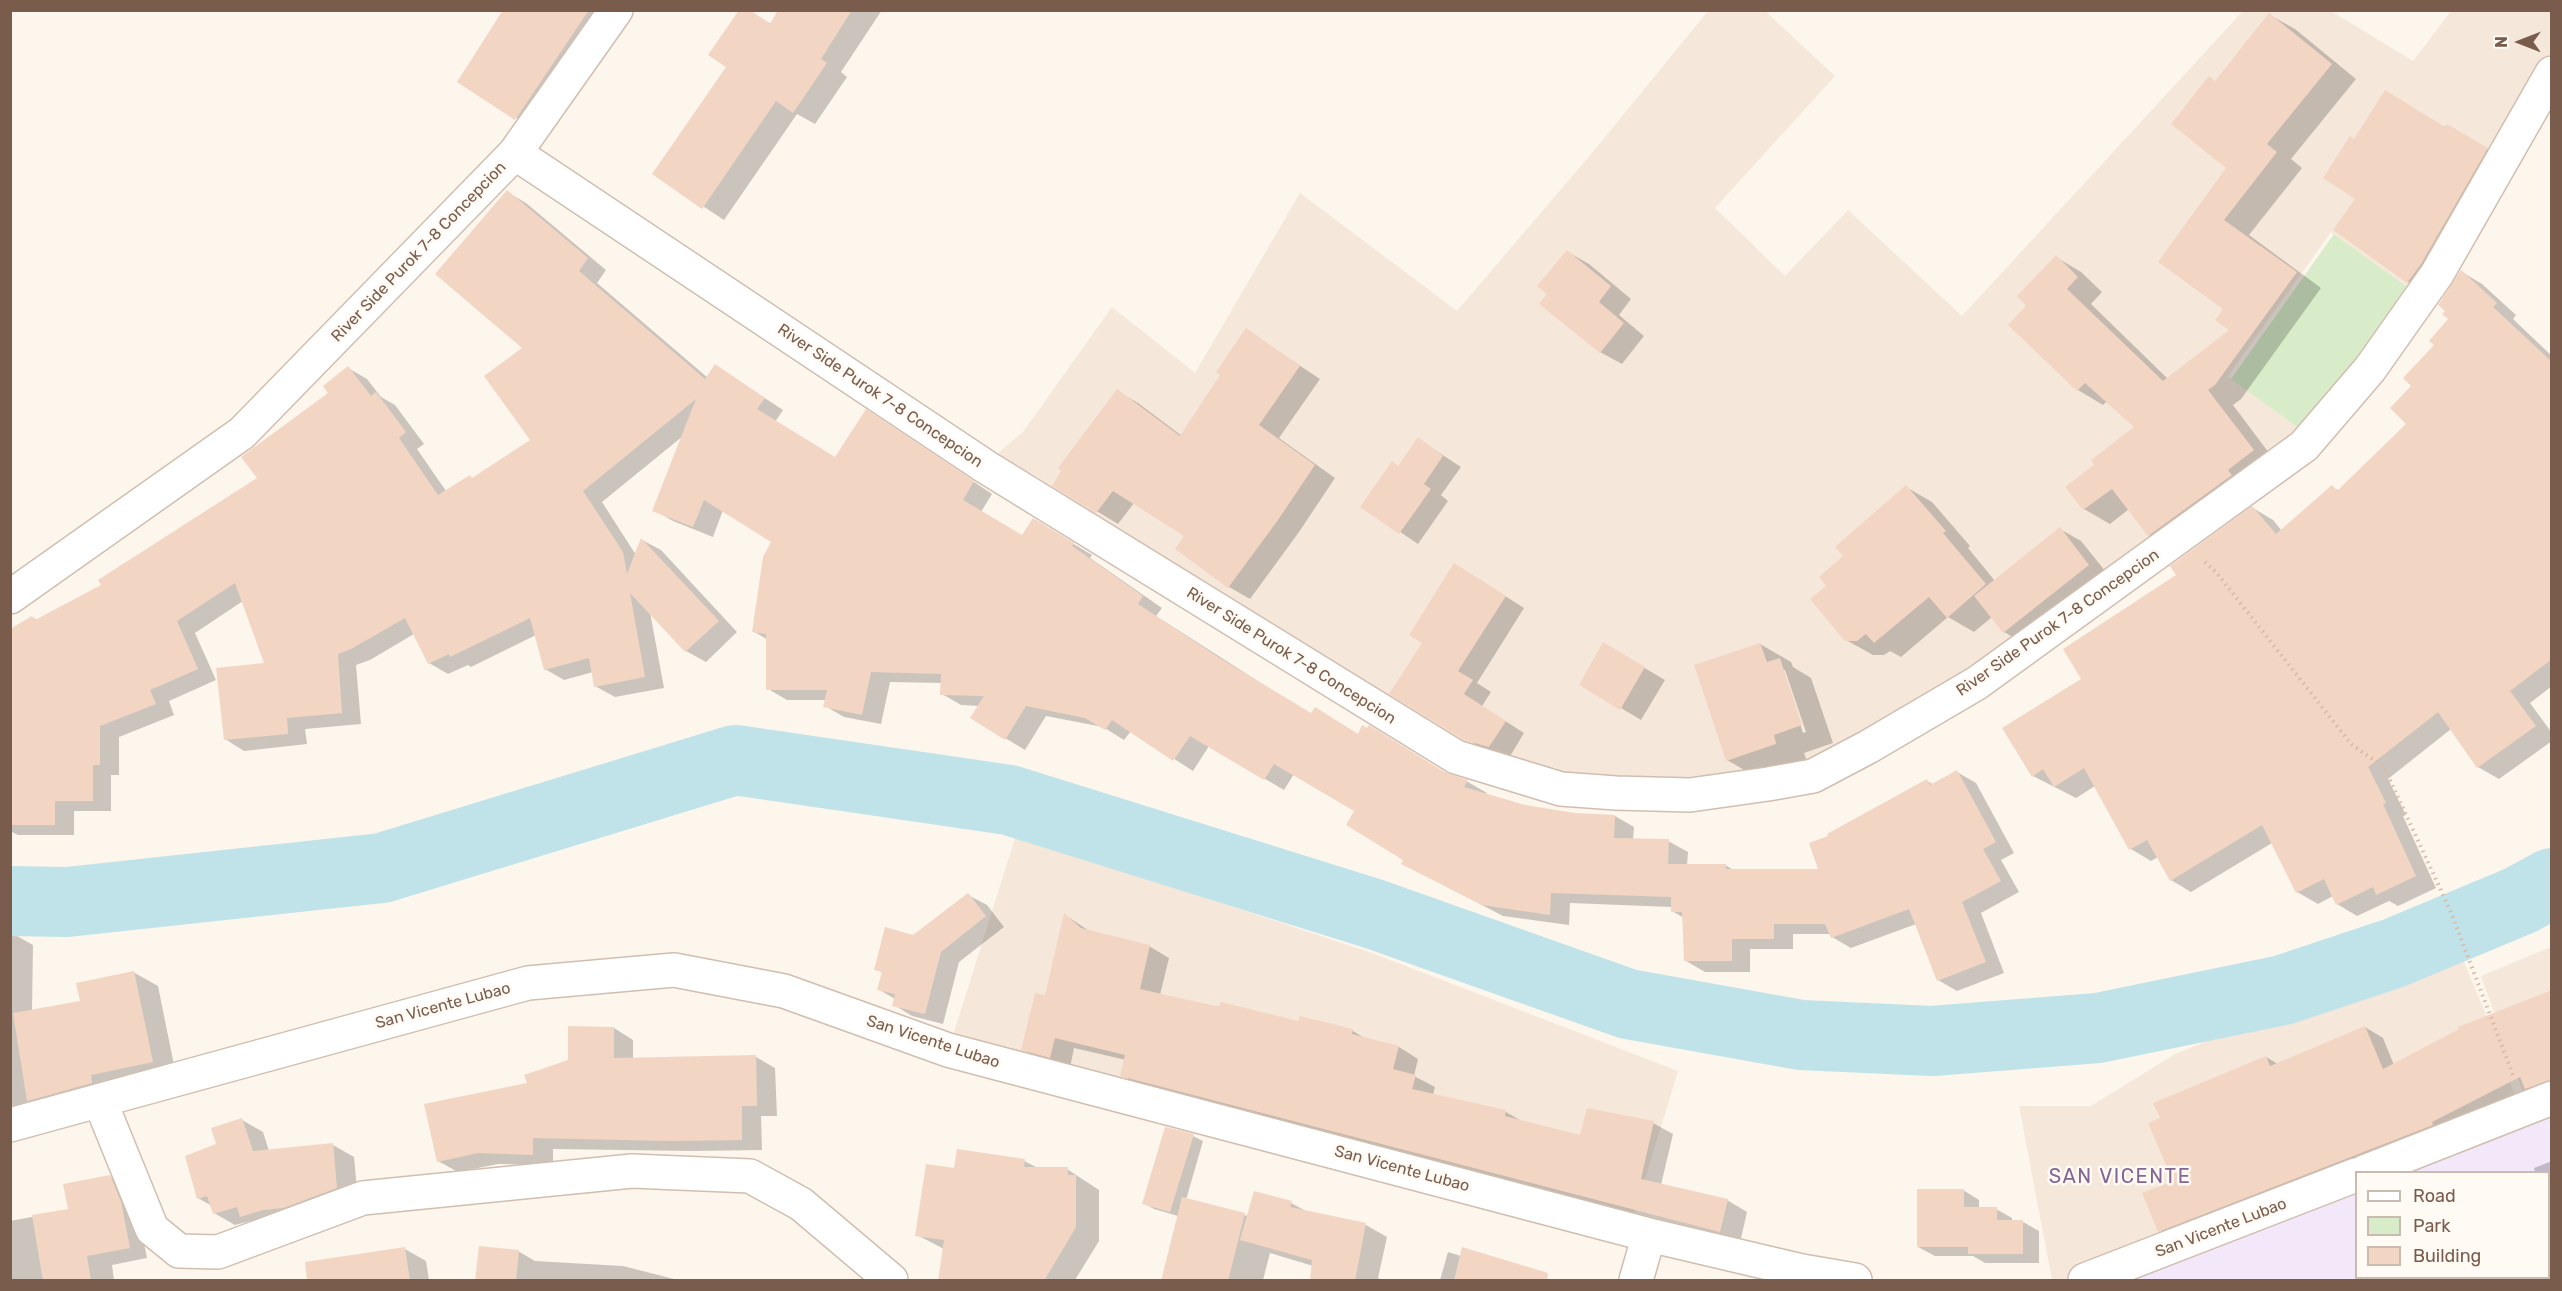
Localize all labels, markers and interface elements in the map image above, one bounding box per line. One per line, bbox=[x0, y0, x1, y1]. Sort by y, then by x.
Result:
north arrow bbox=[2490, 12, 2550, 72]
text: N bbox=[2492, 36, 2511, 48]
street label: River Side Purok 7-8 Concepcion bbox=[328, 158, 510, 346]
street label: River Side Purok 7-8 Concepcion bbox=[774, 320, 986, 472]
street label: River Side Purok 7-8 Concepcion bbox=[1953, 545, 2163, 701]
street label: River Side Purok 7-8 Concepcion bbox=[1183, 583, 1399, 729]
street label: San Vicente Lubao bbox=[373, 979, 513, 1033]
street label: San Vicente Lubao bbox=[864, 1011, 1002, 1073]
street label: San Vicente Lubao bbox=[1332, 1142, 1472, 1196]
district label: SAN VICENTE bbox=[2049, 1165, 2191, 1189]
legend bbox=[2355, 1171, 2550, 1279]
text: Road bbox=[2413, 1185, 2456, 1207]
street label: San Vicente Lubao bbox=[2153, 1194, 2289, 1262]
text: Park bbox=[2413, 1215, 2450, 1237]
text: Building bbox=[2413, 1245, 2481, 1267]

